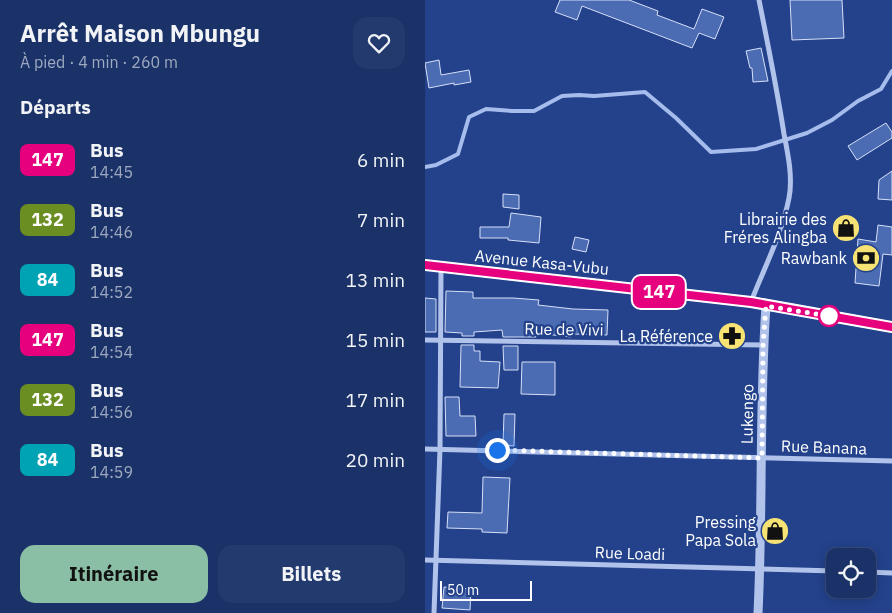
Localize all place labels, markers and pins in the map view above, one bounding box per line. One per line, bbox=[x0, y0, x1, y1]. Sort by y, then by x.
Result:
place label: Librairie des Fréres Alingba bbox=[724, 209, 827, 247]
shop icon: Librairie des Fréres Alingba bbox=[831, 213, 861, 243]
bank icon: Rawbank bbox=[851, 243, 881, 273]
place label: Rawbank bbox=[781, 248, 848, 268]
unlabelled marker bbox=[818, 305, 840, 327]
pharmacy icon: La Référence bbox=[717, 321, 747, 351]
place label: La Référence bbox=[620, 326, 713, 346]
place label: Pressing Papa Sola bbox=[685, 512, 757, 550]
shop icon: Pressing Papa Sola bbox=[760, 516, 790, 546]

